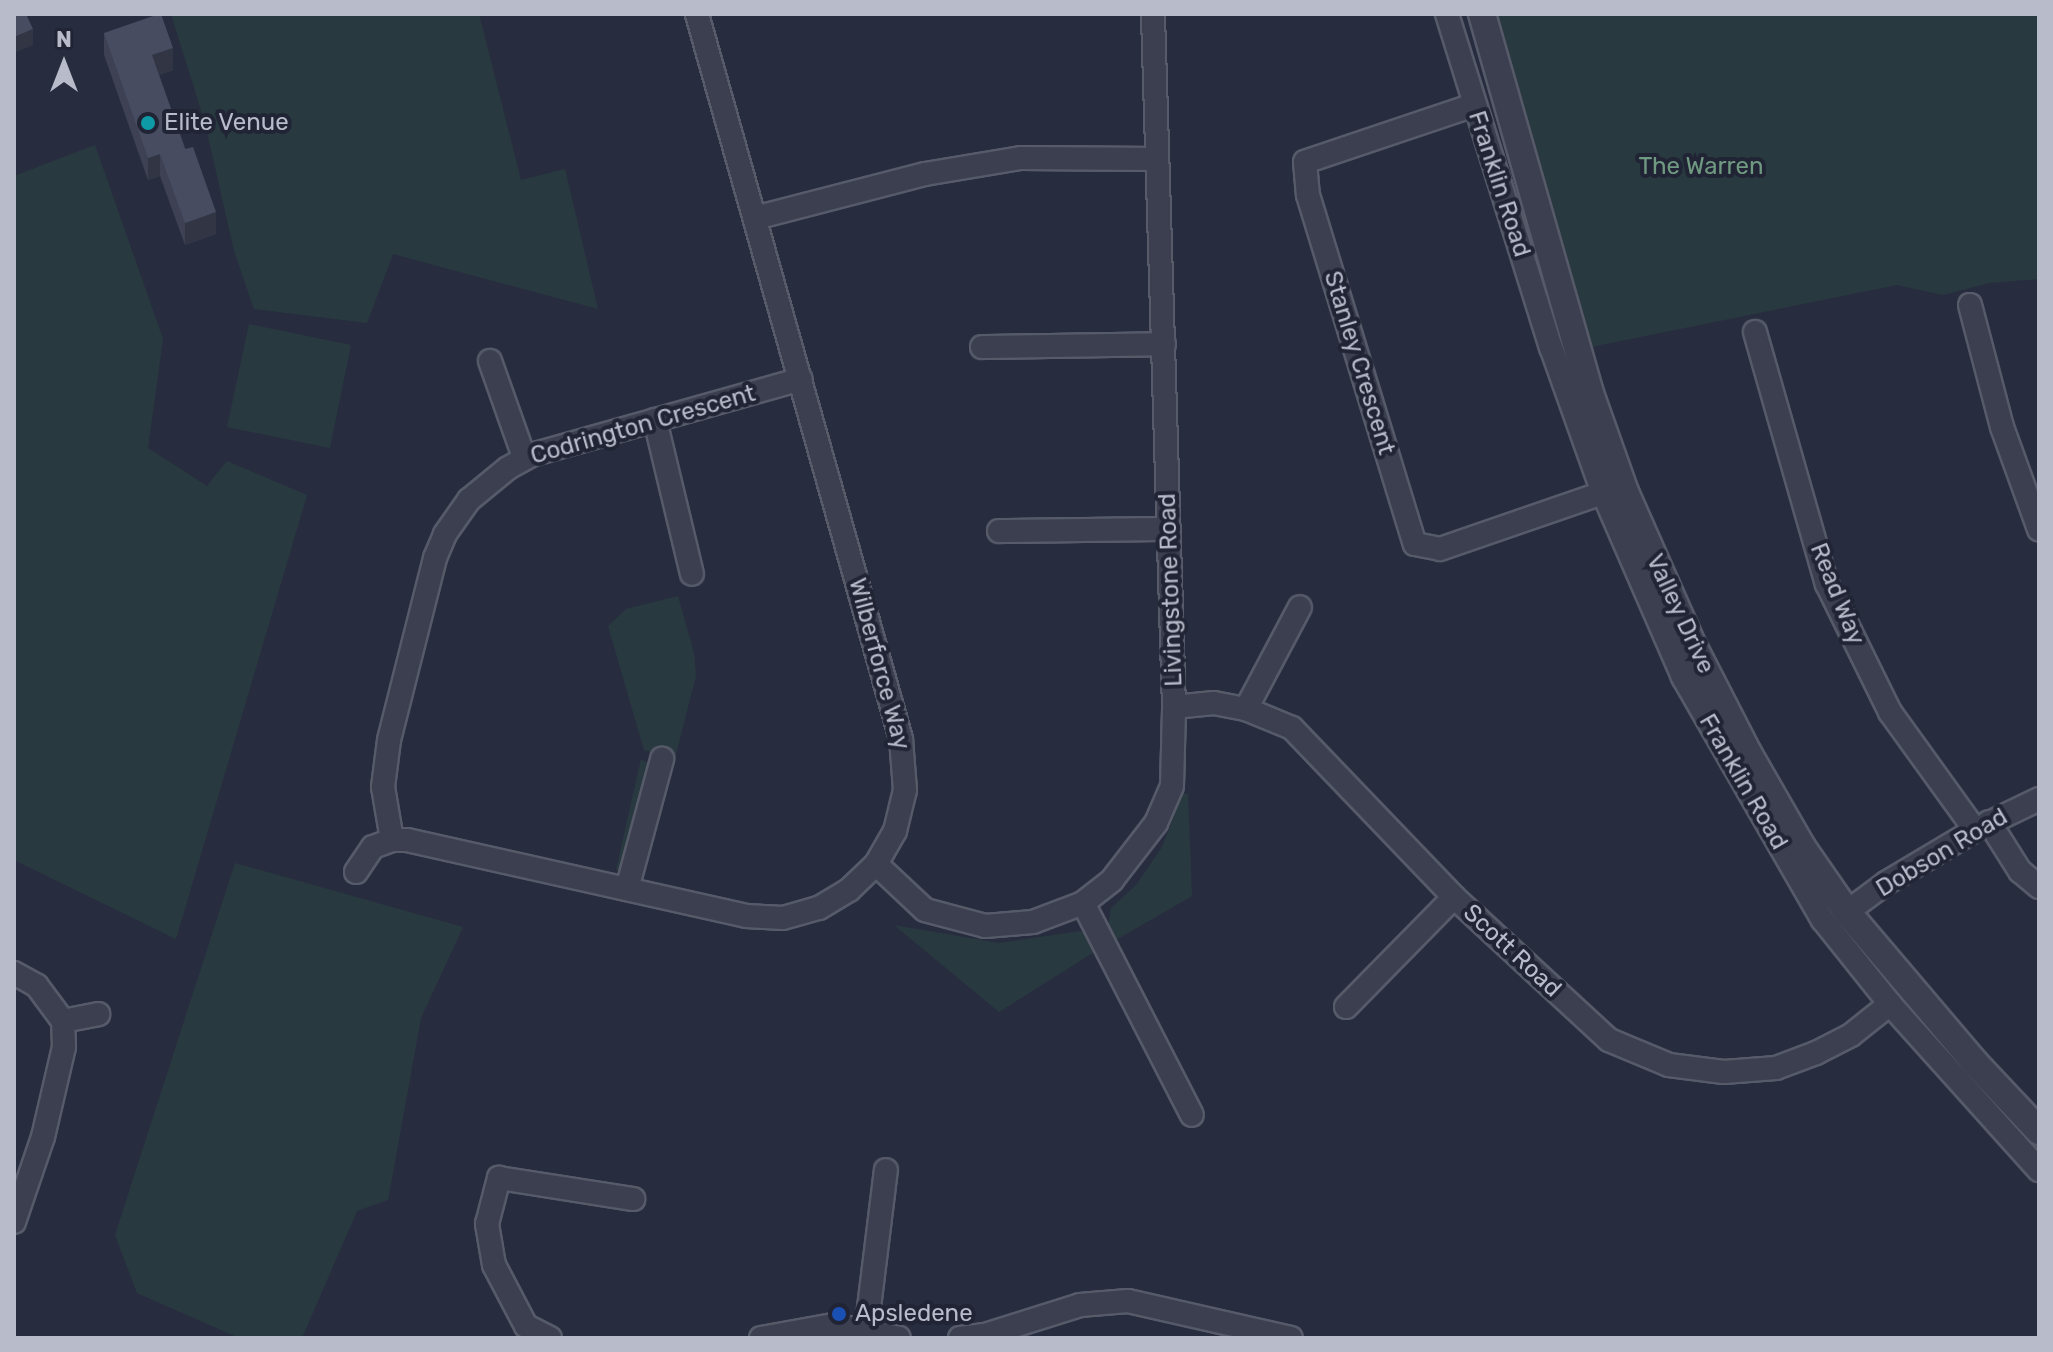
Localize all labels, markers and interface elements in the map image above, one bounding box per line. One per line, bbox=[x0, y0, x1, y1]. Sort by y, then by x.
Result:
north arrow bbox=[24, 24, 104, 104]
text: N bbox=[56, 26, 72, 53]
street label: Franklin Road bbox=[1462, 107, 1536, 261]
place label: Elite Venue bbox=[164, 109, 289, 137]
marker: Elite Venue bbox=[139, 114, 157, 132]
park label: The Warren bbox=[1638, 153, 1764, 181]
street label: Stanley Crescent bbox=[1317, 267, 1401, 459]
street label: Codrington Crescent bbox=[527, 379, 759, 471]
street label: Livingstone Road bbox=[1153, 493, 1189, 687]
street label: Read Way bbox=[1804, 539, 1870, 649]
street label: Valley Drive bbox=[1640, 549, 1720, 679]
street label: Wilberforce Way bbox=[842, 575, 916, 753]
street label: Franklin Road bbox=[1693, 709, 1793, 855]
street label: Dobson Road bbox=[1871, 803, 2013, 903]
street label: Scott Road bbox=[1457, 898, 1567, 1004]
place label: Apsledene bbox=[855, 1300, 973, 1328]
marker: Apsledene bbox=[830, 1305, 848, 1323]

